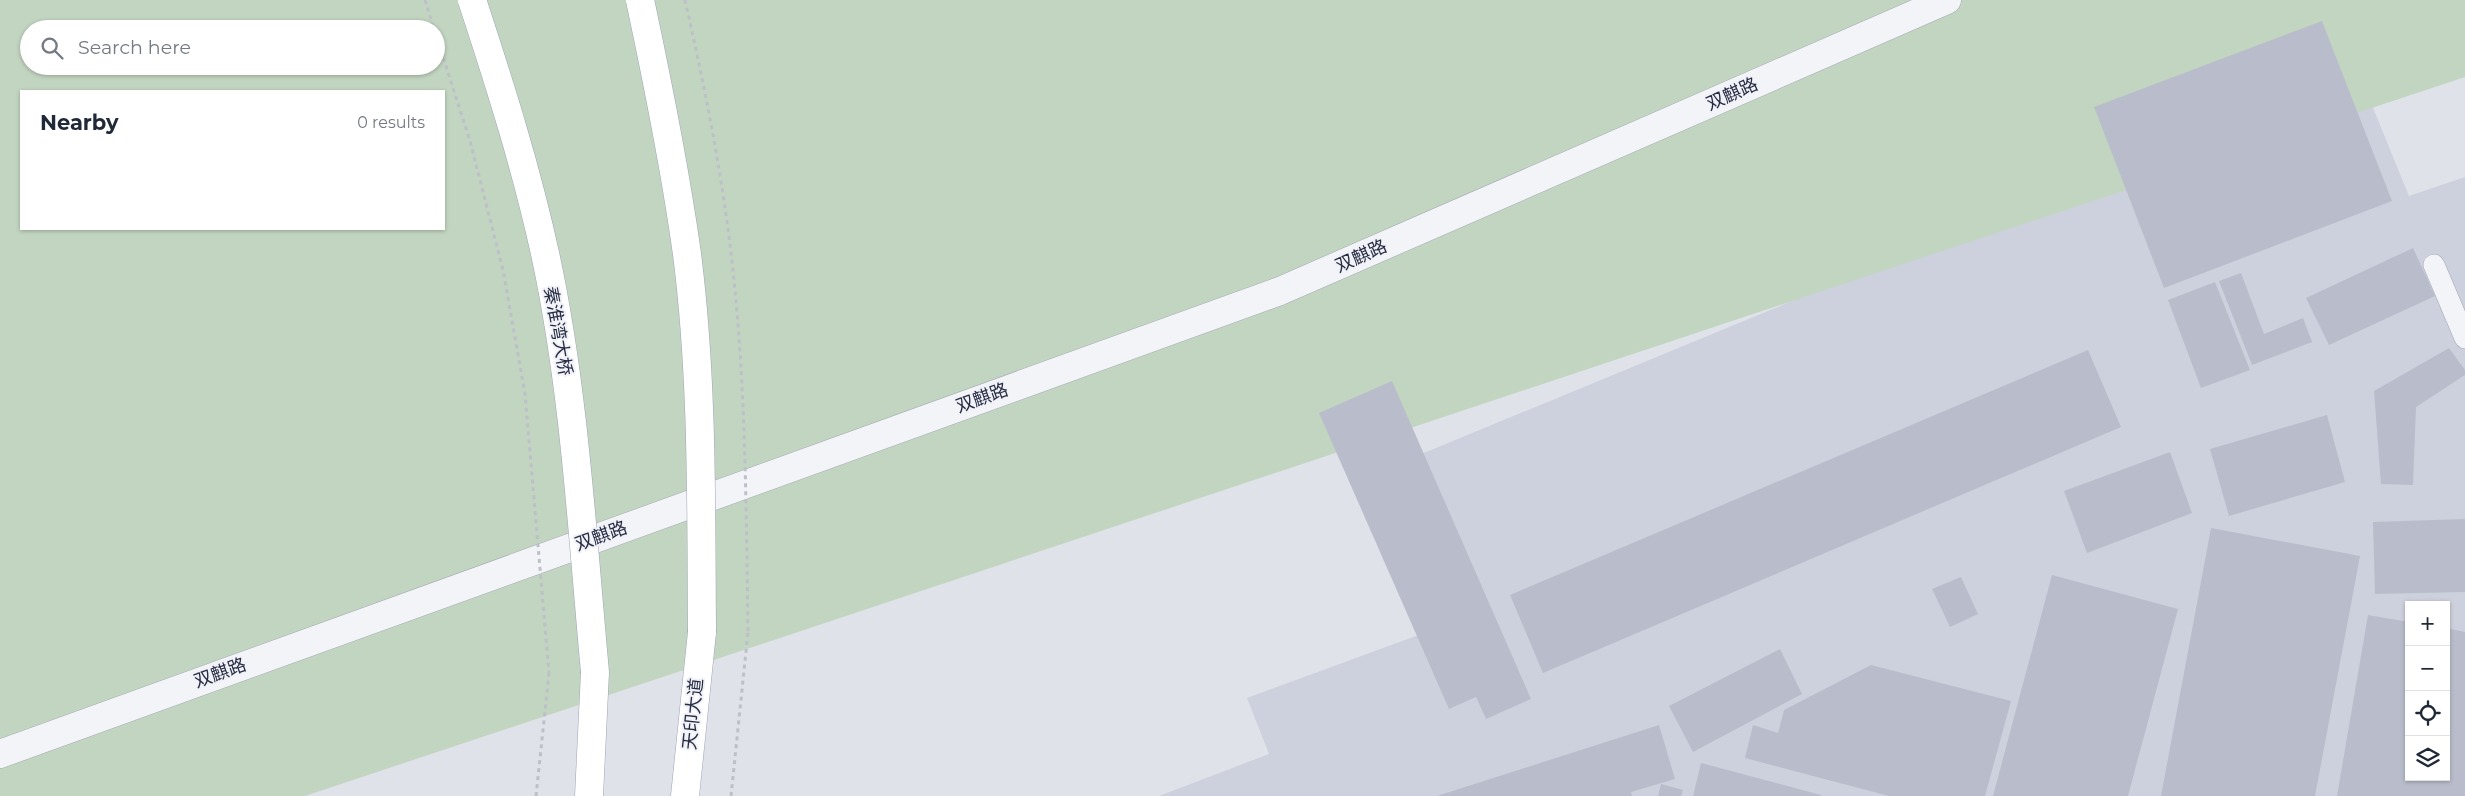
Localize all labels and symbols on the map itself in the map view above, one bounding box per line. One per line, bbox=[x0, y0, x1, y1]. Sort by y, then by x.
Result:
street label: 双麒路 bbox=[1703, 73, 1761, 115]
street label: 双麒路 bbox=[1332, 235, 1390, 277]
street label: 秦淮湾大桥 bbox=[539, 285, 577, 377]
street label: 双麒路 bbox=[953, 378, 1011, 418]
street label: 双麒路 bbox=[572, 516, 630, 556]
street label: 双麒路 bbox=[191, 653, 249, 693]
street label: 天印大道 bbox=[678, 677, 708, 751]

